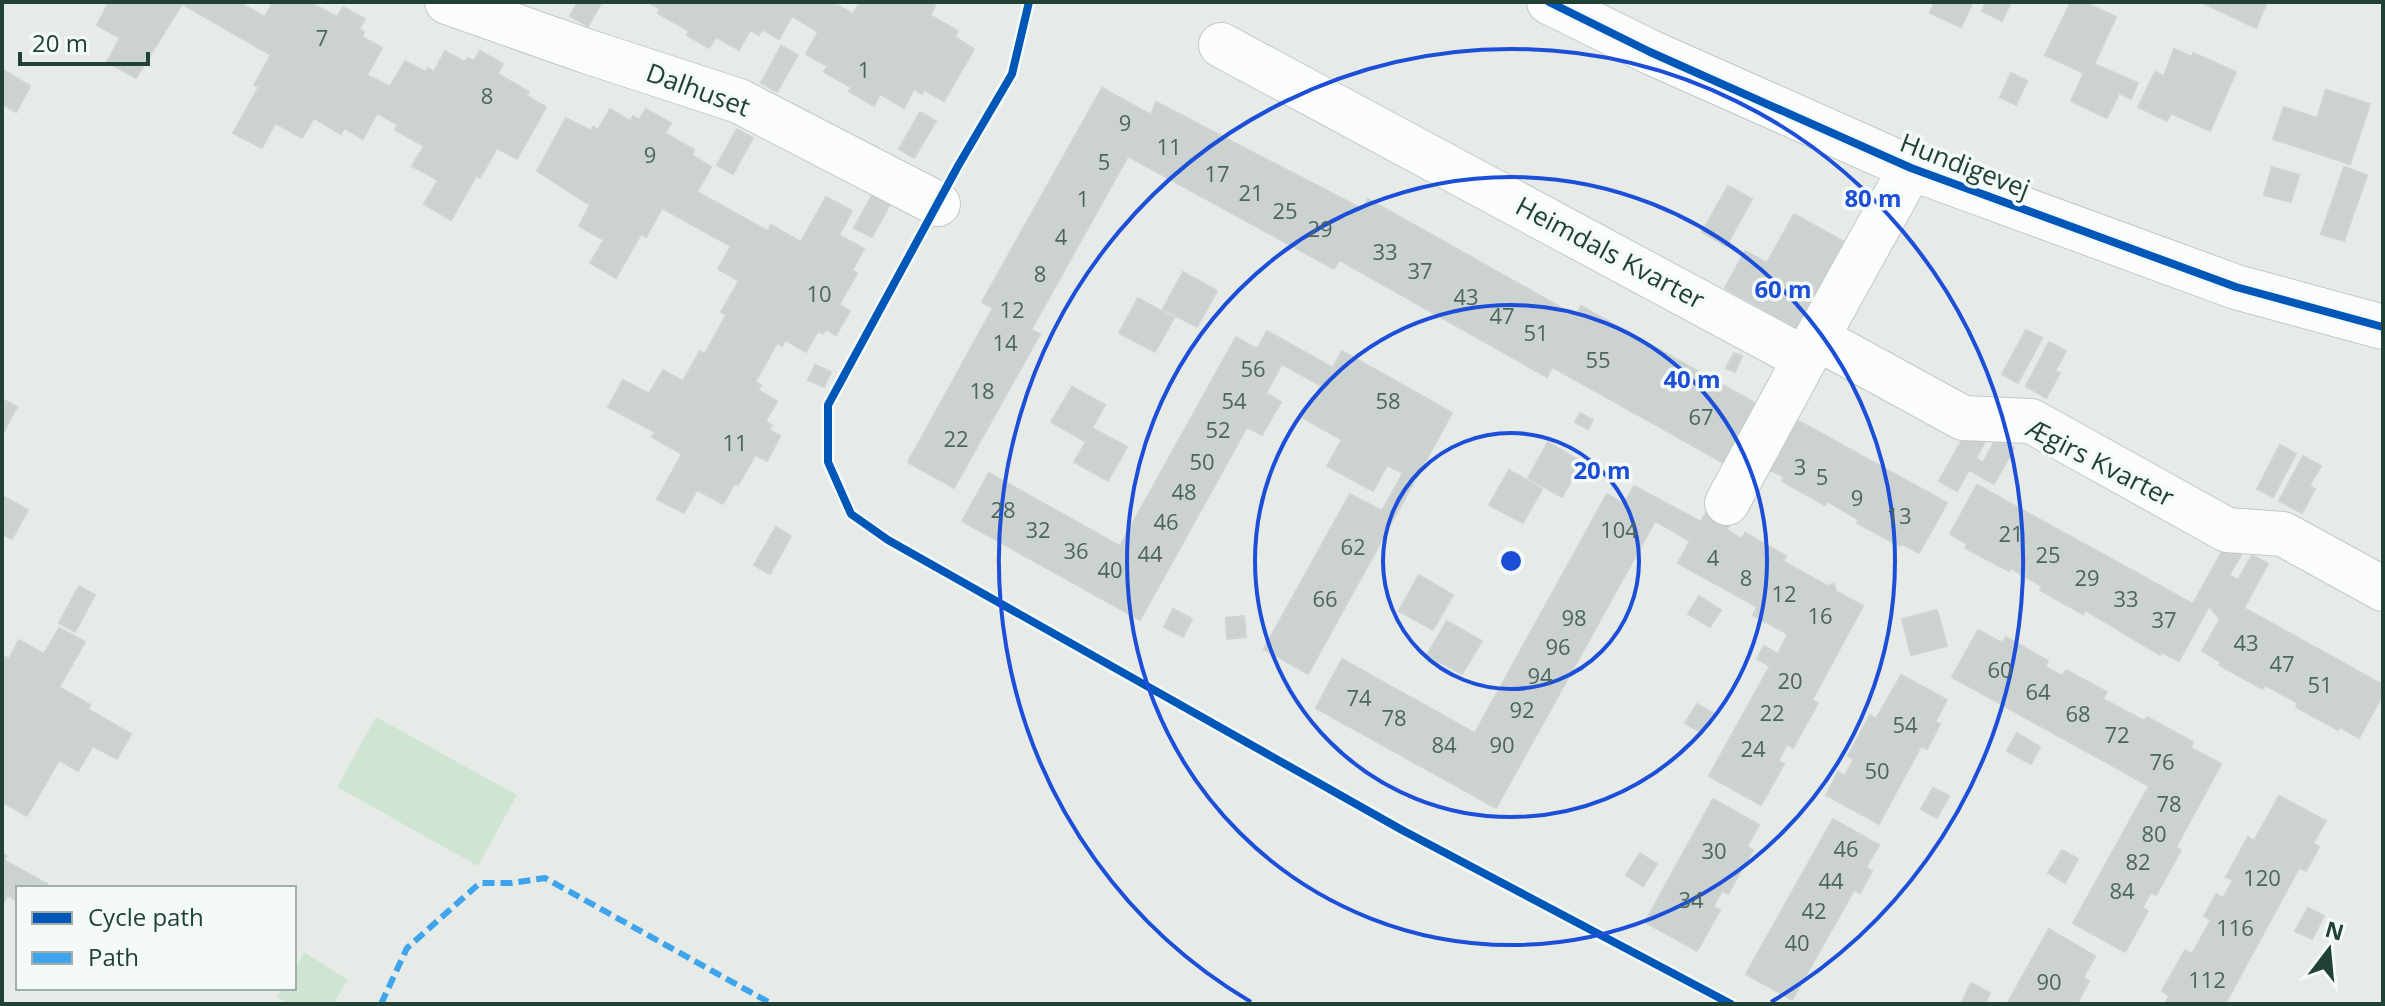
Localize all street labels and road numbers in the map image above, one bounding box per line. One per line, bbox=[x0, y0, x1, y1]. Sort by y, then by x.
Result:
street label: Dalhuset bbox=[641, 54, 755, 124]
street label: Hundigevej bbox=[1895, 124, 2035, 206]
street label: Heimdals Kvarter bbox=[1510, 187, 1711, 317]
street label: Ægirs Kvarter bbox=[2019, 409, 2181, 515]

